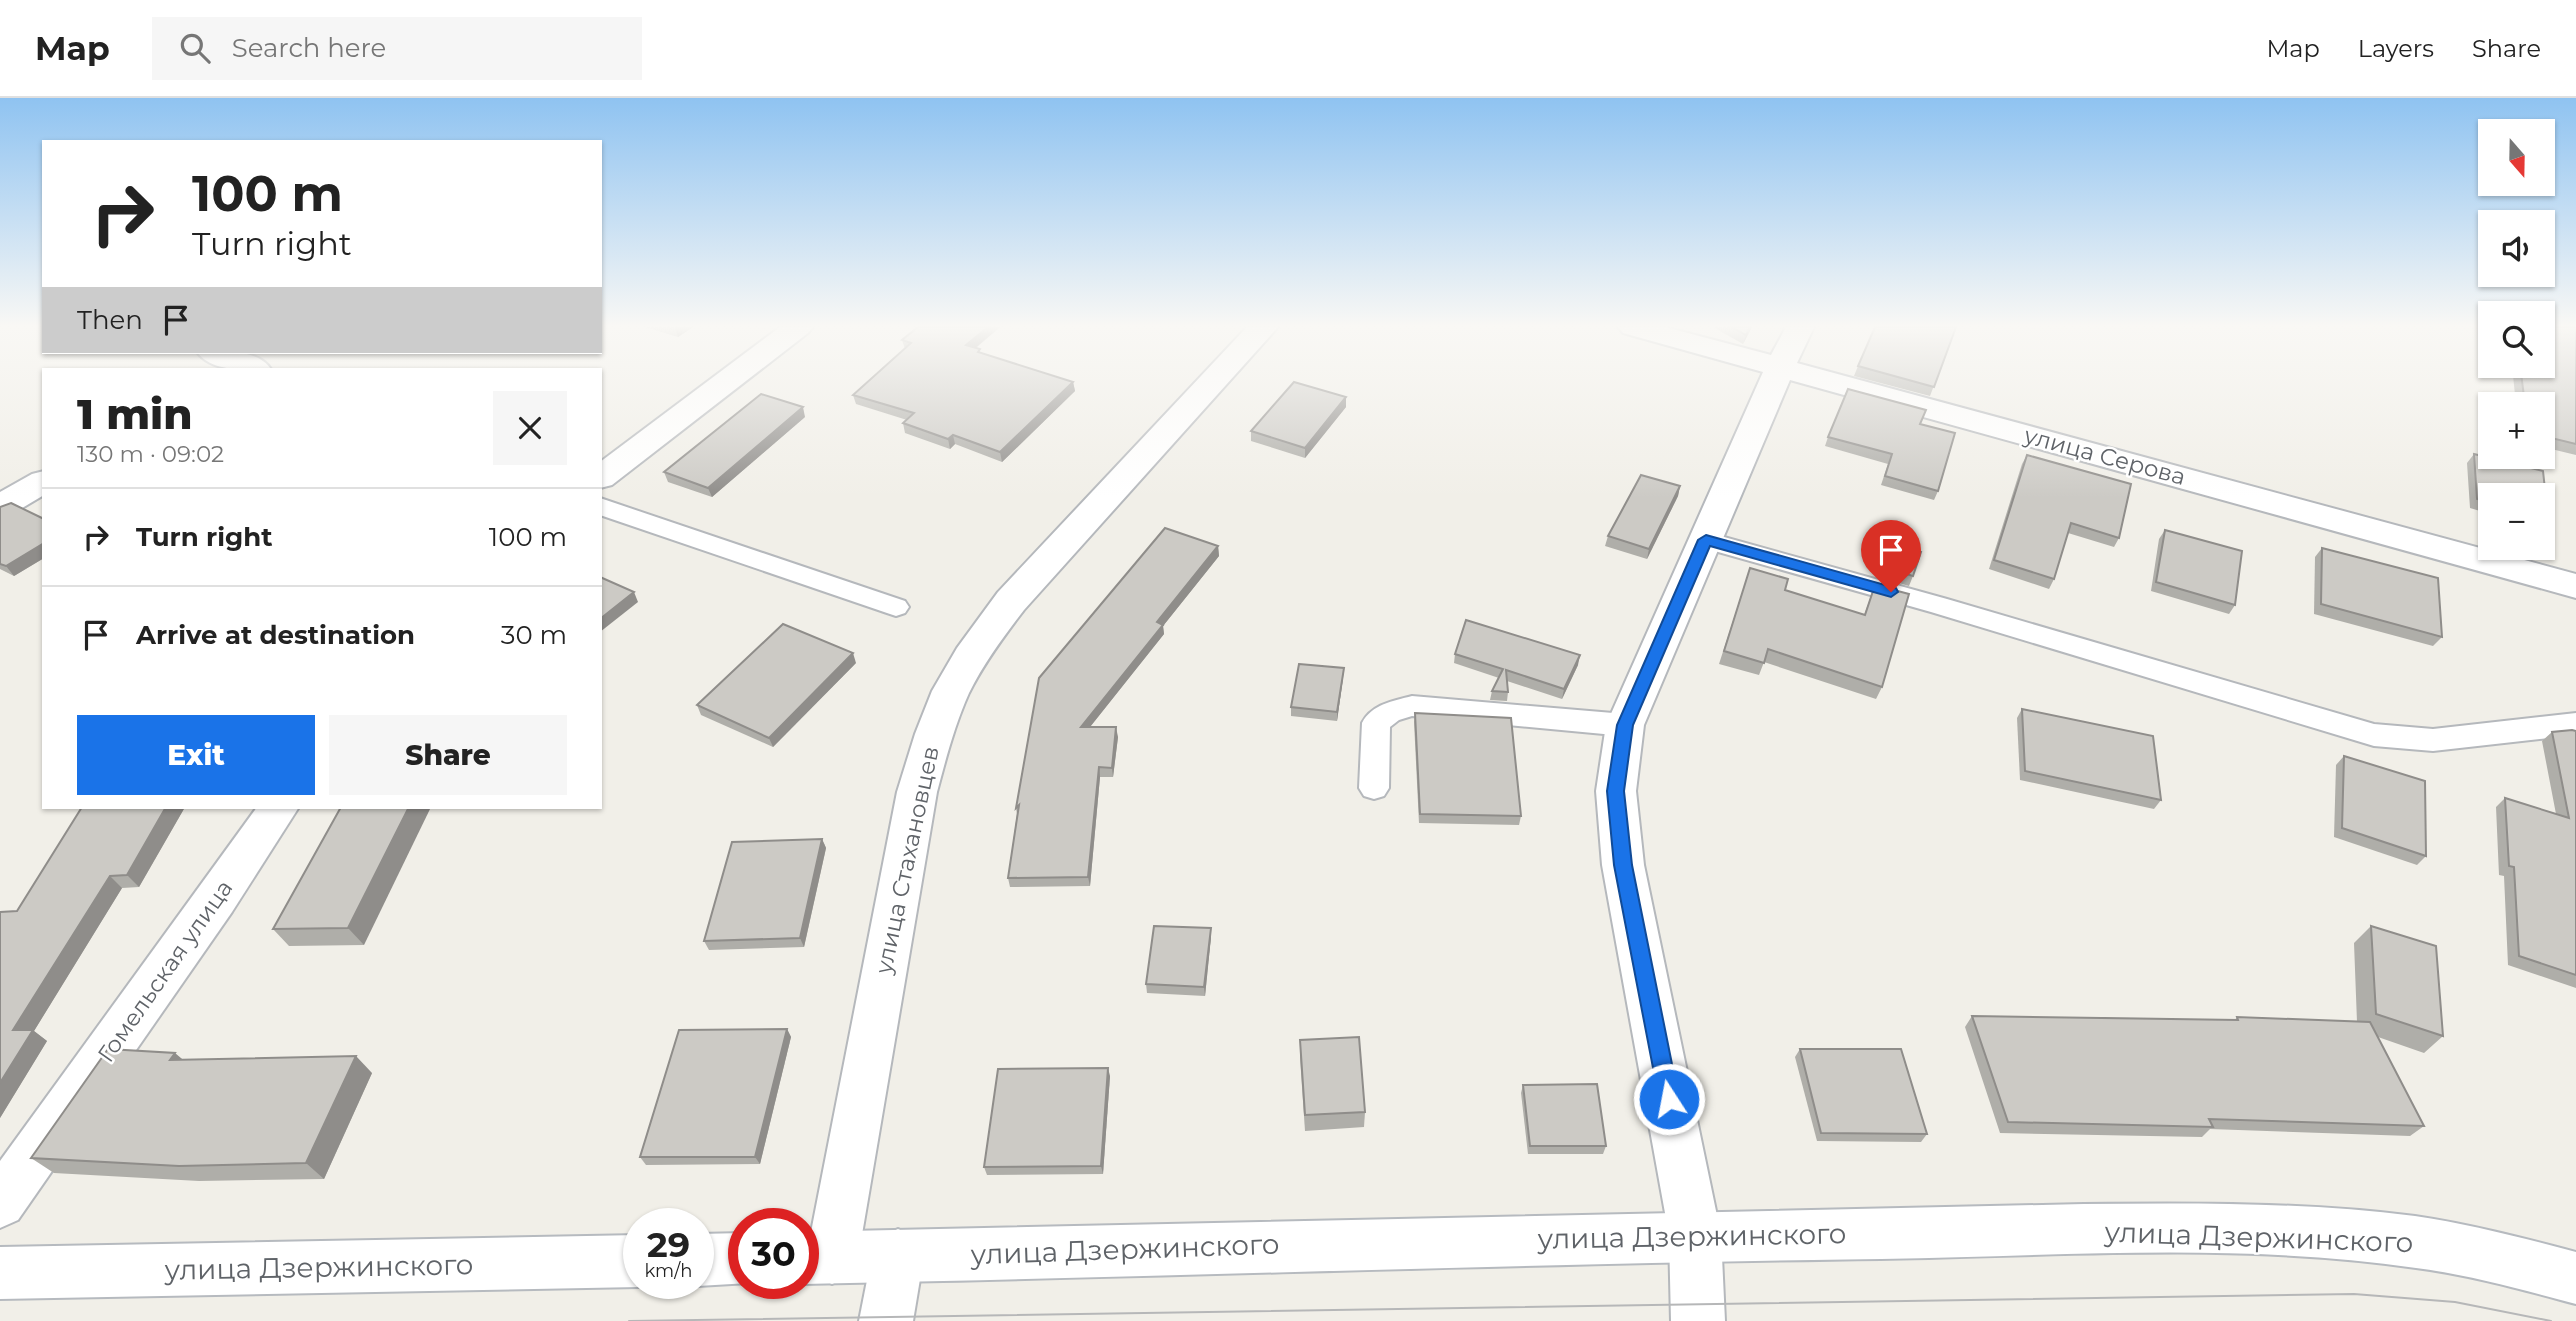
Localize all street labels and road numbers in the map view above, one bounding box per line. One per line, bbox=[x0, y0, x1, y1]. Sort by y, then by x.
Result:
street label: улица Серова bbox=[2020, 421, 2189, 491]
street label: улица Стахановцев bbox=[869, 744, 945, 977]
street label: Гомельская улица bbox=[92, 875, 238, 1067]
street label: улица Дзержинского bbox=[2103, 1215, 2414, 1259]
street label: улица Дзержинского bbox=[1536, 1216, 1847, 1256]
street label: улица Дзержинского bbox=[969, 1227, 1280, 1271]
street label: улица Дзержинского bbox=[163, 1247, 474, 1287]

